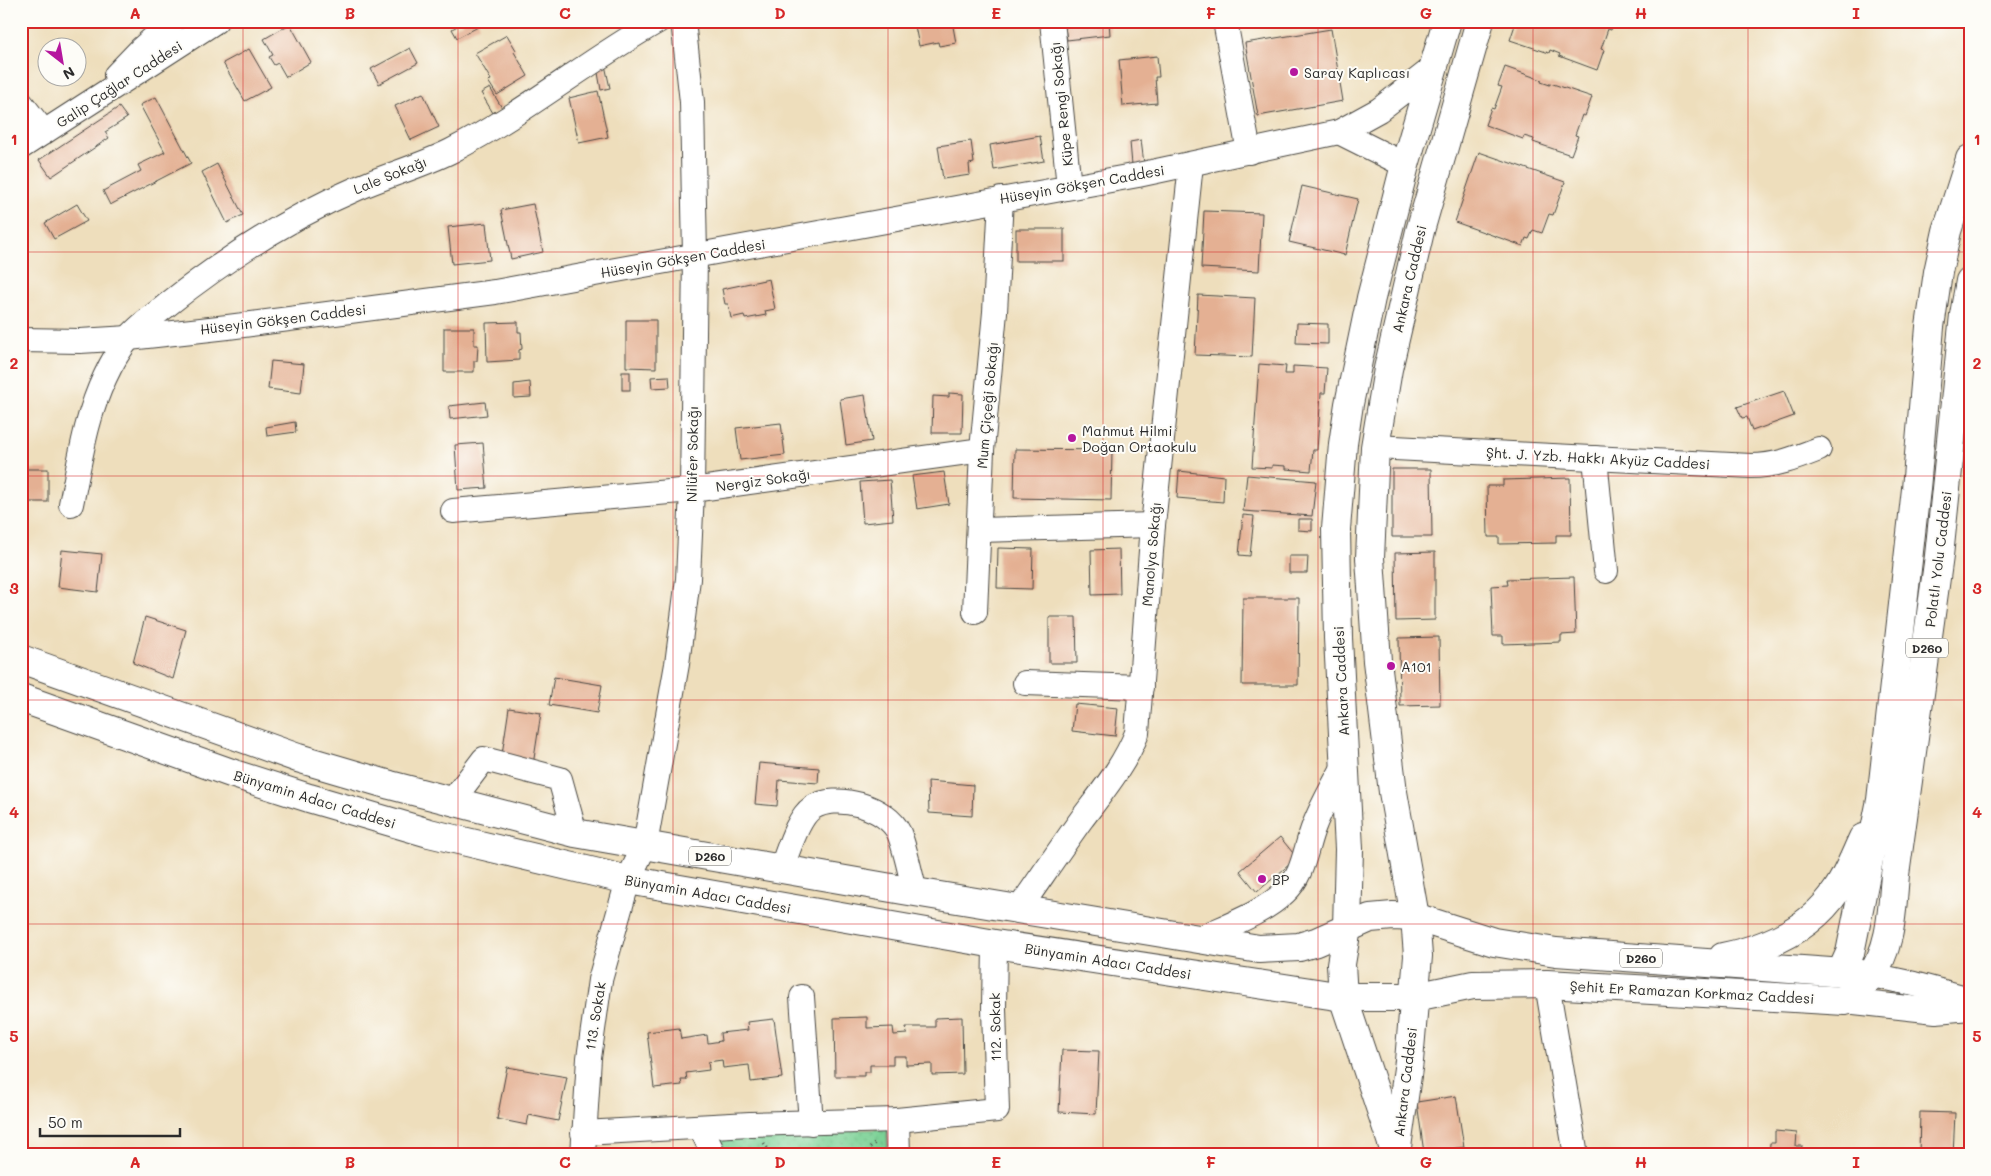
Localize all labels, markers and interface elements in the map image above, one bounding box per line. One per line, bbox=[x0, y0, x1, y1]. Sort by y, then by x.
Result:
text: A bbox=[129, 2, 141, 23]
text: B bbox=[345, 2, 355, 23]
text: C bbox=[559, 2, 571, 23]
text: D bbox=[774, 2, 786, 23]
text: E bbox=[991, 2, 1001, 23]
text: F bbox=[1206, 2, 1216, 23]
text: G bbox=[1420, 2, 1432, 23]
text: H bbox=[1635, 2, 1647, 23]
text: I bbox=[1852, 2, 1860, 23]
street label: Galip Çağlar Caddesi bbox=[52, 36, 186, 132]
north arrow bbox=[38, 38, 88, 88]
street label: Küpe Rengi Sokağı bbox=[1045, 41, 1077, 167]
text: N bbox=[59, 63, 78, 84]
place label: Saray Kaplıcası bbox=[1304, 63, 1410, 82]
marker: Saray Kaplıcası bbox=[1288, 66, 1300, 78]
text: 1 bbox=[10, 128, 18, 149]
text: 1 bbox=[1973, 128, 1981, 149]
street label: Lale Sokağı bbox=[350, 152, 430, 198]
street label: Hüseyin Gökşen Caddesi bbox=[998, 160, 1166, 208]
street label: Ankara Caddesi bbox=[1387, 223, 1431, 335]
street label: Hüseyin Gökşen Caddesi bbox=[599, 234, 767, 282]
street label: Hüseyin Gökşen Caddesi bbox=[199, 299, 367, 339]
street label: Mum Çiçeği Sokağı bbox=[972, 341, 1002, 469]
text: 2 bbox=[10, 352, 19, 373]
text: 2 bbox=[1973, 352, 1982, 373]
street label: Nilüfer Sokağı bbox=[682, 406, 702, 502]
place label: Mahmut Hilmi Doğan Ortaokulu bbox=[1082, 421, 1197, 456]
marker: Mahmut Hilmi Doğan Ortaokulu bbox=[1066, 432, 1078, 444]
street label: Şht. J. Yzb. Hakkı Akyüz Caddesi bbox=[1485, 443, 1711, 473]
street label: Nergiz Sokağı bbox=[714, 464, 812, 496]
street label: Polatlı Yolu Caddesi bbox=[1920, 490, 1956, 628]
street label: Manolya Sokağı bbox=[1137, 501, 1165, 607]
text: 3 bbox=[9, 577, 19, 598]
text: 3 bbox=[1972, 577, 1982, 598]
street label: Ankara Caddesi bbox=[1329, 626, 1353, 736]
road number: D260 bbox=[1906, 638, 1948, 658]
place label: A101 bbox=[1401, 657, 1432, 676]
marker: A101 bbox=[1385, 660, 1397, 672]
street label: Bünyamin Adacı Caddesi bbox=[232, 765, 398, 833]
text: 4 bbox=[9, 801, 19, 822]
text: 4 bbox=[1972, 801, 1982, 822]
road number: D260 bbox=[689, 846, 731, 866]
street label: Bünyamin Adacı Caddesi bbox=[623, 870, 793, 918]
place label: BP bbox=[1272, 870, 1290, 889]
marker: BP bbox=[1256, 873, 1268, 885]
street label: Bünyamin Adacı Caddesi bbox=[1023, 938, 1193, 984]
road number: D260 bbox=[1620, 948, 1662, 968]
street label: Şehit Er Ramazan Korkmaz Caddesi bbox=[1569, 976, 1815, 1008]
street label: 113. Sokak bbox=[580, 980, 610, 1052]
street label: 112. Sokak bbox=[985, 992, 1005, 1062]
text: 5 bbox=[9, 1025, 19, 1046]
text: 5 bbox=[1972, 1025, 1982, 1046]
street label: Ankara Caddesi bbox=[1389, 1026, 1421, 1138]
scale bar bbox=[40, 1106, 180, 1138]
text: 50 m bbox=[48, 1112, 83, 1132]
text: A bbox=[129, 1151, 141, 1172]
text: B bbox=[345, 1151, 355, 1172]
text: C bbox=[559, 1151, 571, 1172]
text: D bbox=[774, 1151, 786, 1172]
text: E bbox=[991, 1151, 1001, 1172]
text: F bbox=[1206, 1151, 1216, 1172]
text: G bbox=[1420, 1151, 1432, 1172]
text: H bbox=[1635, 1151, 1647, 1172]
text: I bbox=[1852, 1151, 1860, 1172]

